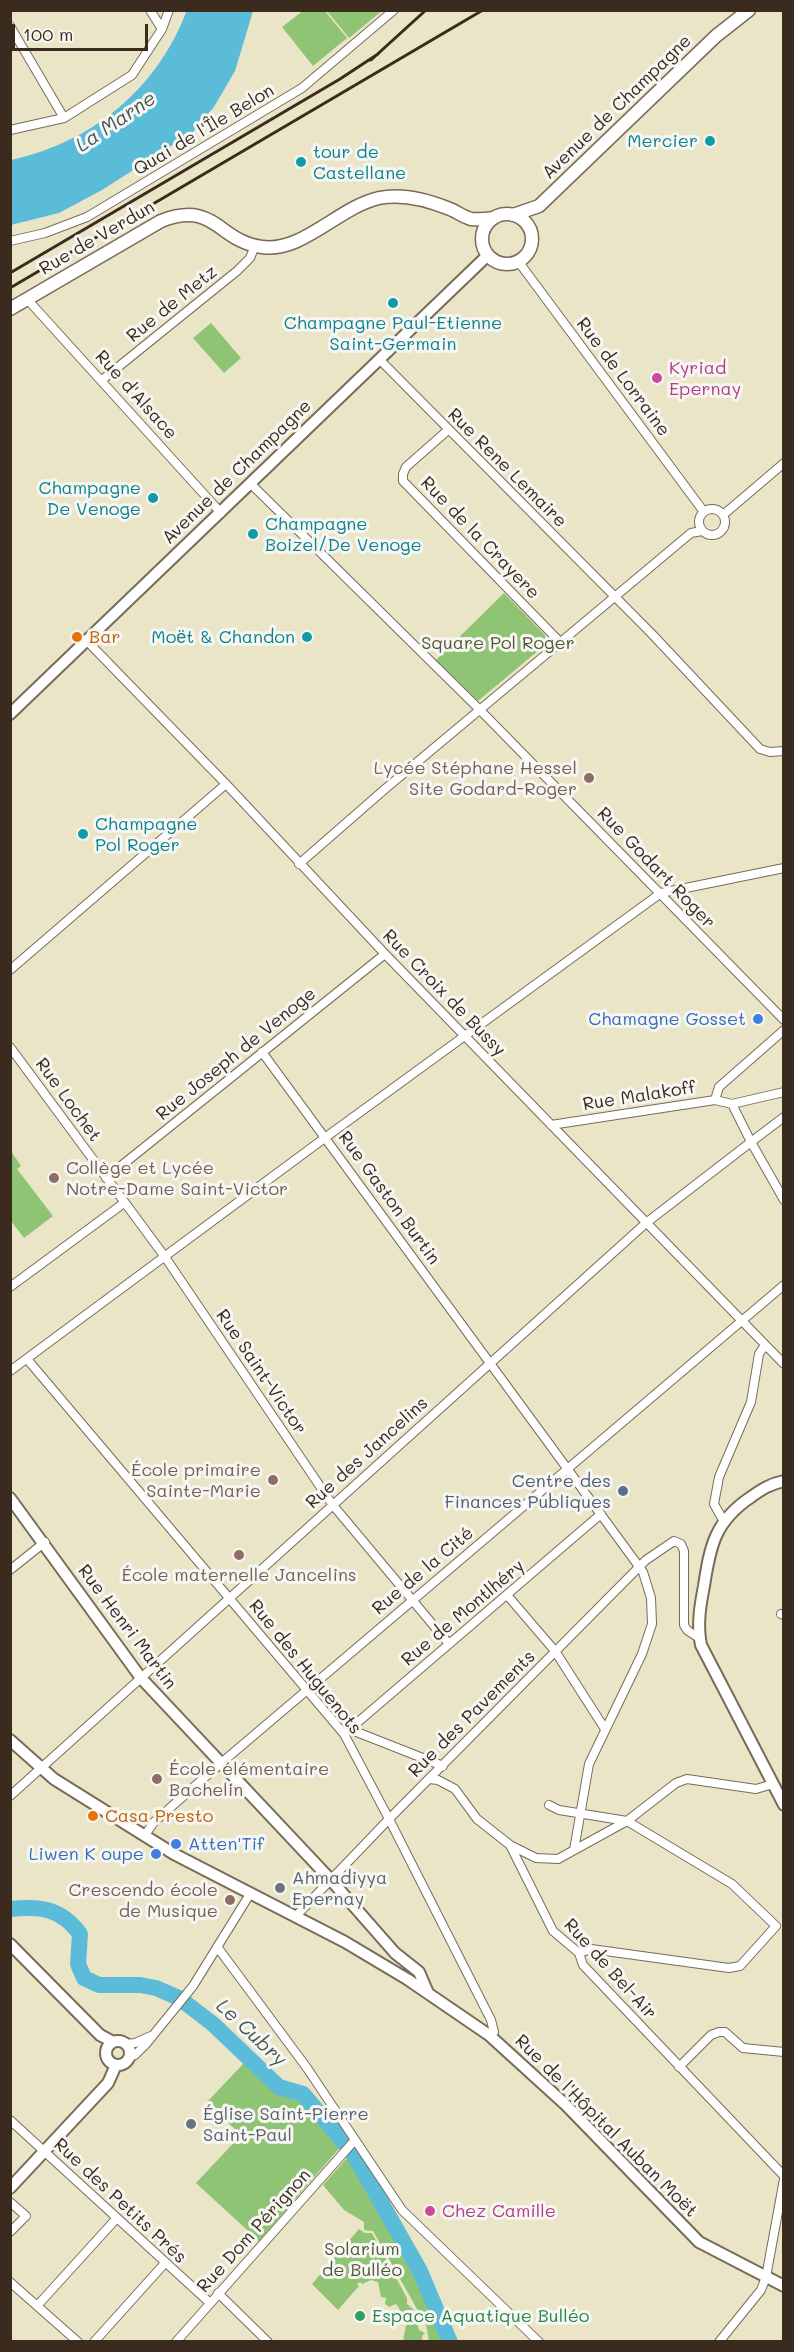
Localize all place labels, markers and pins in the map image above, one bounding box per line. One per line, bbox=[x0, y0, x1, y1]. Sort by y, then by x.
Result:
place label: Mercier bbox=[627, 130, 698, 152]
marker: Mercier bbox=[703, 134, 717, 148]
place label: tour de Castellane bbox=[313, 141, 406, 184]
marker: tour de Castellane bbox=[294, 155, 308, 169]
marker: Champagne Paul-Etienne Saint-Germain bbox=[386, 296, 400, 310]
place label: Champagne Paul-Etienne Saint-Germain bbox=[284, 312, 502, 354]
place label: Kyriad Epernay bbox=[669, 357, 741, 400]
marker: Kyriad Epernay bbox=[650, 371, 664, 385]
place label: Champagne De Venoge bbox=[39, 477, 141, 520]
marker: Champagne De Venoge bbox=[146, 491, 160, 505]
place label: Champagne Boizel/De Venoge bbox=[265, 513, 422, 556]
marker: Champagne Boizel/De Venoge bbox=[246, 527, 260, 541]
place label: Bar bbox=[89, 626, 120, 648]
place label: Moёt & Chandon bbox=[151, 626, 295, 648]
marker: Bar bbox=[70, 630, 84, 644]
marker: Moёt & Chandon bbox=[300, 630, 314, 644]
place label: Lycée Stéphane Hessel Site Godard-Roger bbox=[374, 757, 577, 800]
marker: Lycée Stéphane Hessel Site Godard-Roger bbox=[582, 771, 596, 785]
place label: Champagne Pol Roger bbox=[95, 813, 197, 856]
marker: Champagne Pol Roger bbox=[76, 827, 90, 841]
place label: Chamagne Gosset bbox=[588, 1008, 746, 1030]
marker: Chamagne Gosset bbox=[751, 1012, 765, 1026]
place label: Collège et Lycée Notre-Dame Saint-Victor bbox=[66, 1157, 288, 1200]
marker: Collège et Lycée Notre-Dame Saint-Victor bbox=[47, 1171, 61, 1185]
place label: École primaire Sainte-Marie bbox=[131, 1459, 261, 1502]
place label: Centre des Finances Publiques bbox=[444, 1470, 611, 1512]
marker: École primaire Sainte-Marie bbox=[266, 1473, 280, 1487]
marker: Centre des Finances Publiques bbox=[616, 1484, 630, 1498]
marker: École maternelle Jancelins bbox=[232, 1548, 246, 1562]
place label: École maternelle Jancelins bbox=[121, 1564, 357, 1586]
place label: École élémentaire Bachelin bbox=[169, 1758, 329, 1800]
marker: École élémentaire Bachelin bbox=[150, 1772, 164, 1786]
place label: Casa Presto bbox=[105, 1805, 213, 1827]
marker: Casa Presto bbox=[86, 1809, 100, 1823]
place label: Atten'Tif bbox=[188, 1833, 264, 1855]
marker: Atten'Tif bbox=[169, 1837, 183, 1851]
place label: Liwen K oupe bbox=[29, 1843, 144, 1865]
marker: Liwen K oupe bbox=[149, 1847, 163, 1861]
place label: Ahmadiyya Epernay bbox=[292, 1867, 387, 1910]
place label: Crescendo école de Musique bbox=[69, 1879, 218, 1922]
marker: Ahmadiyya Epernay bbox=[273, 1881, 287, 1895]
marker: Crescendo école de Musique bbox=[223, 1893, 237, 1907]
place label: Église Saint-Pierre Saint-Paul bbox=[203, 2103, 369, 2146]
marker: Église Saint-Pierre Saint-Paul bbox=[184, 2117, 198, 2131]
place label: Chez Camille bbox=[442, 2200, 556, 2222]
marker: Chez Camille bbox=[423, 2204, 437, 2218]
place label: Espace Aquatique Bulléo bbox=[372, 2305, 590, 2327]
marker: Espace Aquatique Bulléo bbox=[353, 2309, 367, 2323]

